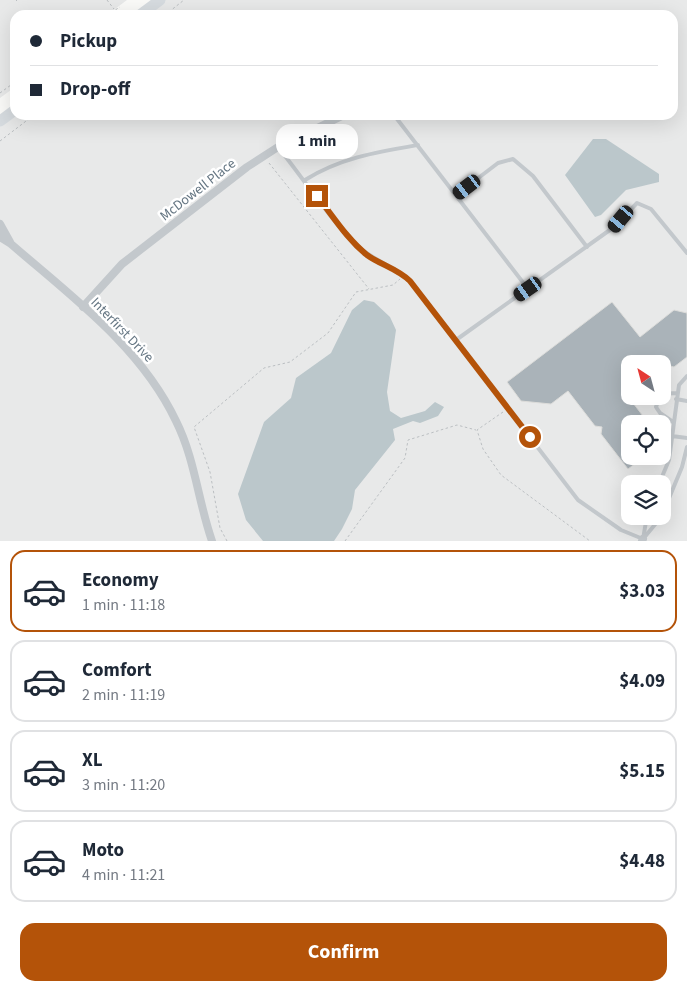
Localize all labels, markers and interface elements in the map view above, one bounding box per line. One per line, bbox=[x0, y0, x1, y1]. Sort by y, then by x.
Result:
text: Pickup bbox=[60, 28, 117, 55]
text: Drop-off bbox=[60, 76, 130, 103]
callout: 1 min bbox=[276, 124, 358, 158]
text: 1 min bbox=[298, 130, 336, 152]
street label: McDowell Place bbox=[156, 154, 240, 226]
car bbox=[450, 172, 483, 202]
route end bbox=[306, 185, 328, 207]
car bbox=[605, 203, 636, 235]
car bbox=[511, 274, 544, 304]
street label: Interfirst Drive bbox=[86, 293, 158, 367]
north arrow bbox=[621, 355, 671, 405]
map controls bbox=[621, 355, 671, 525]
button: locate bbox=[621, 415, 671, 465]
route start bbox=[519, 426, 541, 448]
button: layers bbox=[621, 475, 671, 525]
text: Economy bbox=[82, 567, 159, 594]
icon: car bbox=[22, 569, 67, 614]
text: $3.03 bbox=[619, 578, 665, 605]
text: 1 min · 11:18 bbox=[82, 594, 165, 616]
text: Comfort bbox=[82, 657, 152, 684]
icon: car bbox=[22, 659, 67, 704]
text: $4.09 bbox=[619, 668, 665, 695]
text: 2 min · 11:19 bbox=[82, 684, 165, 706]
text: XL bbox=[82, 747, 103, 774]
icon: car bbox=[22, 749, 67, 794]
text: $5.15 bbox=[619, 758, 665, 785]
text: 3 min · 11:20 bbox=[82, 774, 165, 796]
text: Moto bbox=[82, 837, 124, 864]
icon: car bbox=[22, 839, 67, 884]
text: $4.48 bbox=[619, 848, 665, 875]
text: 4 min · 11:21 bbox=[82, 864, 165, 886]
button: Confirm bbox=[20, 923, 667, 981]

